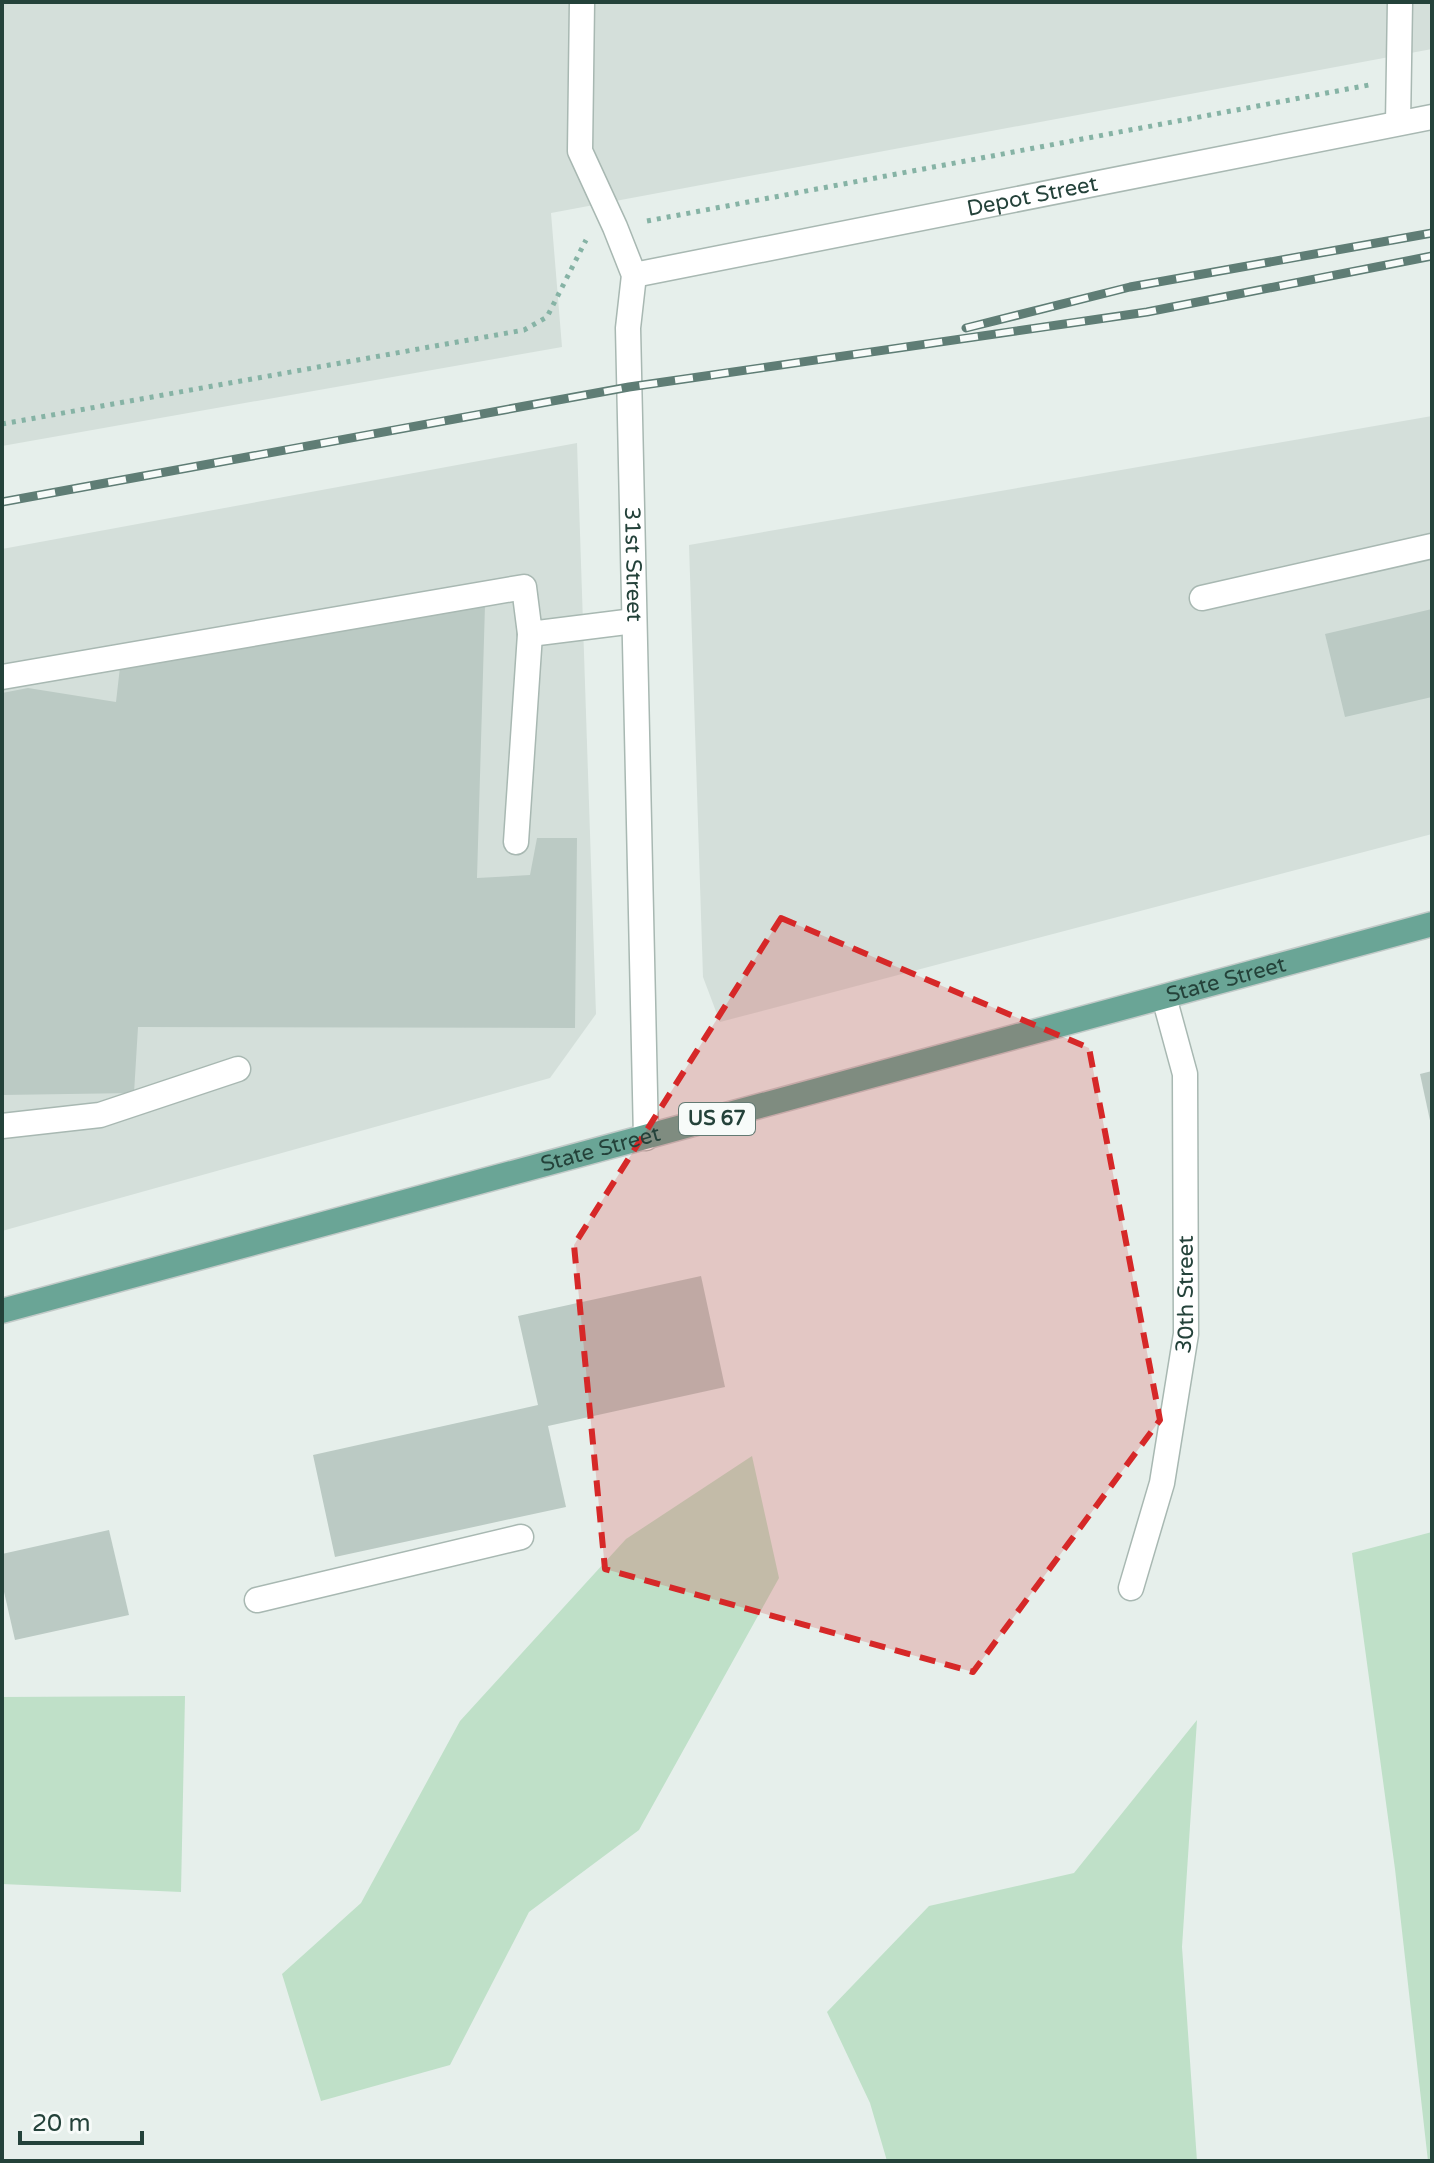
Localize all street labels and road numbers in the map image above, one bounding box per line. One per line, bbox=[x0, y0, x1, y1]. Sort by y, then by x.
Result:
street label: Depot Street bbox=[965, 170, 1100, 222]
street label: 31st Street bbox=[619, 506, 648, 622]
street label: State Street bbox=[1163, 951, 1289, 1008]
road number: US 67 bbox=[679, 1103, 755, 1135]
street label: State Street bbox=[538, 1120, 663, 1178]
street label: 30th Street bbox=[1170, 1235, 1199, 1355]

